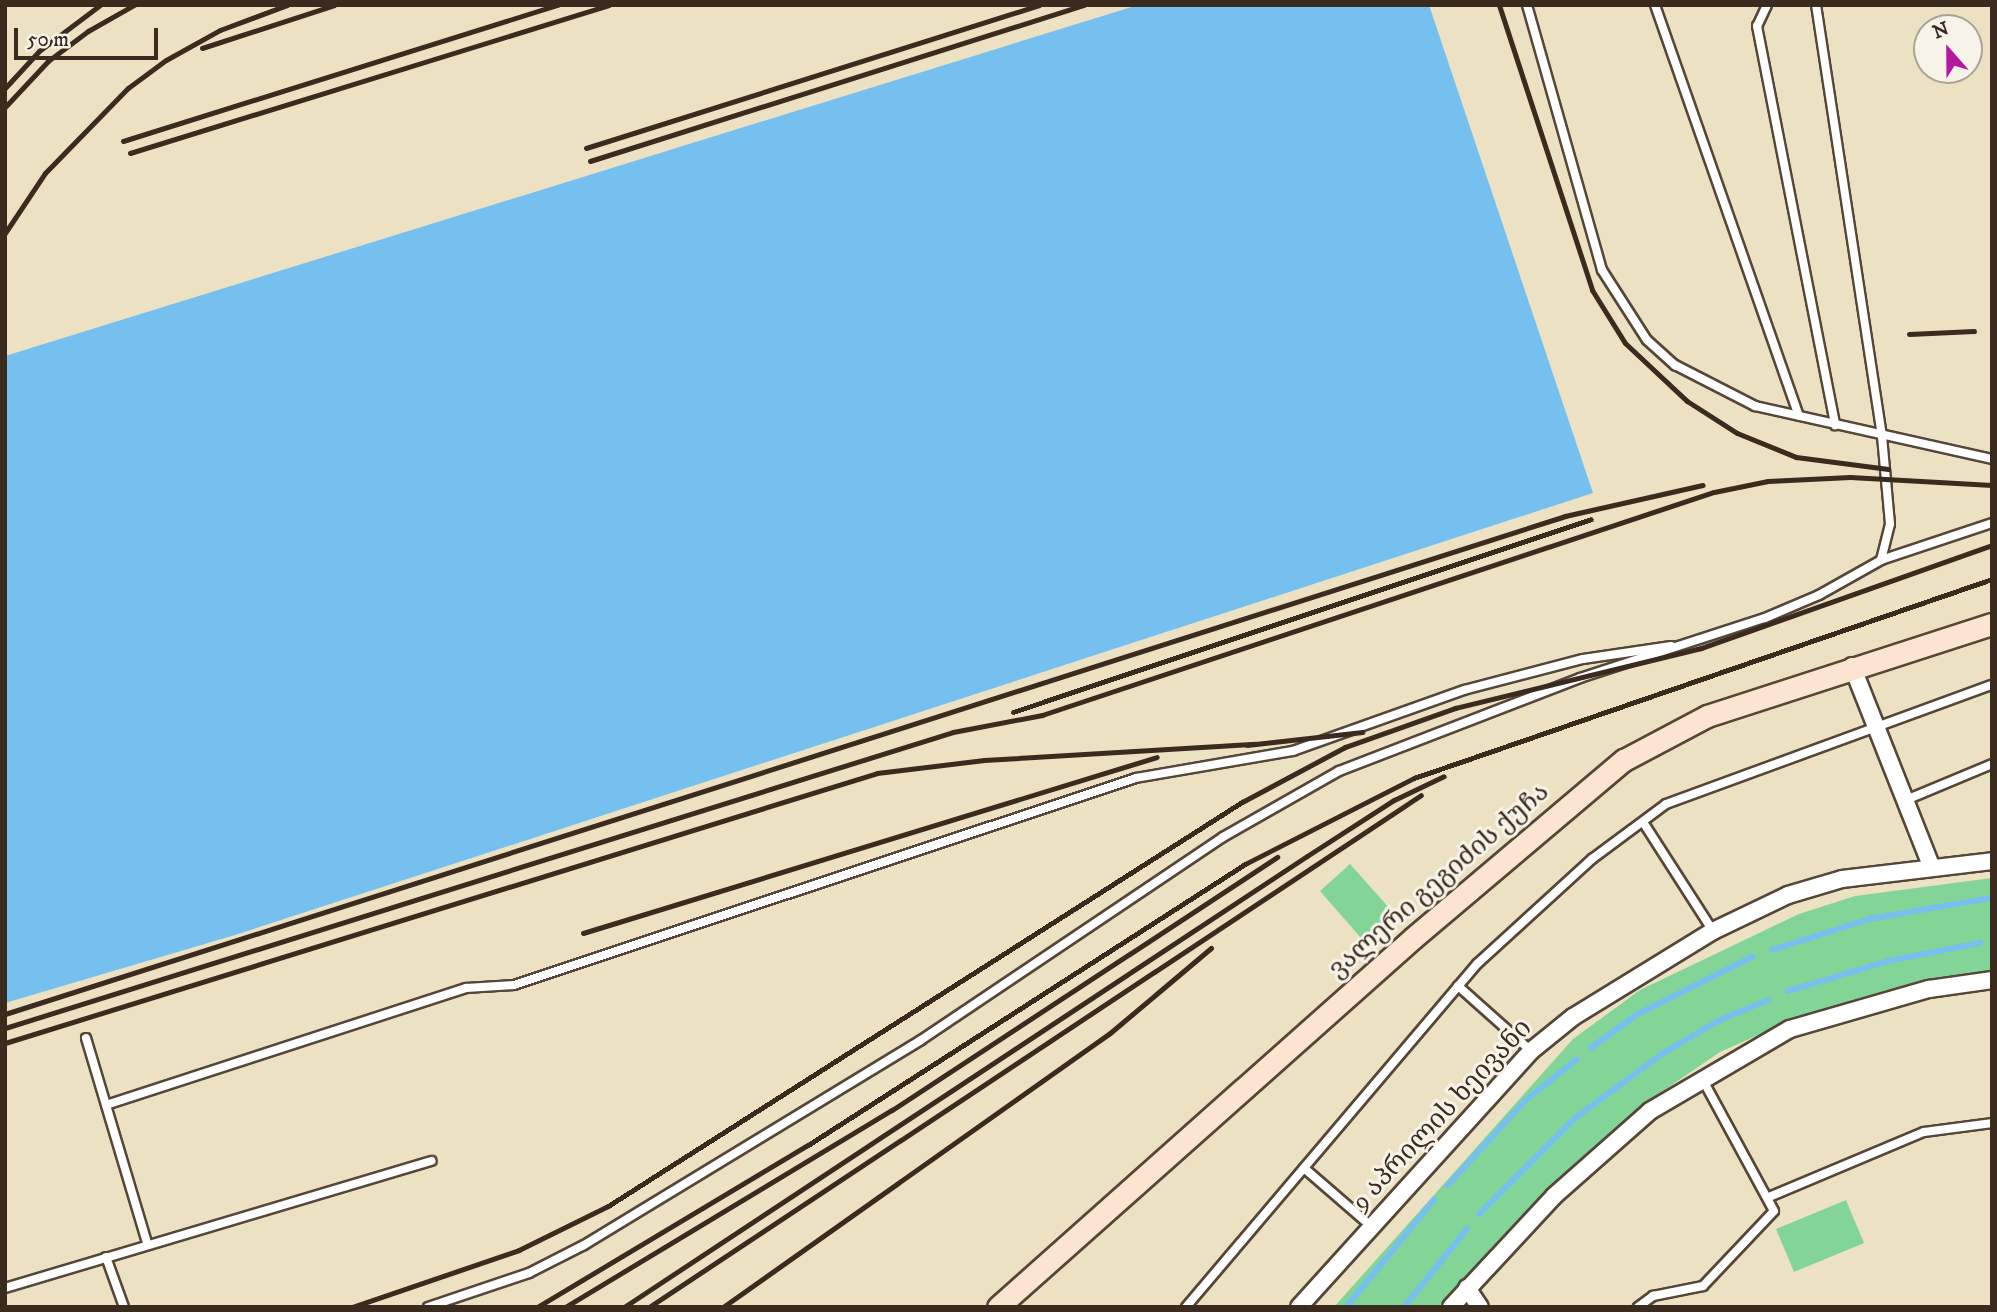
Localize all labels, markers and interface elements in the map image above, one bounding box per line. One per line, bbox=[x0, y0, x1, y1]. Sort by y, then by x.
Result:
scale bar bbox=[18, 14, 161, 58]
north arrow bbox=[1913, 14, 1983, 84]
text: N bbox=[1930, 17, 1952, 44]
text: 50 m bbox=[27, 27, 69, 53]
street label: ვალერი გეგიძის ქუჩა bbox=[1322, 777, 1556, 985]
street label: 9 აპრილის ხეივანი bbox=[1345, 1013, 1539, 1217]

